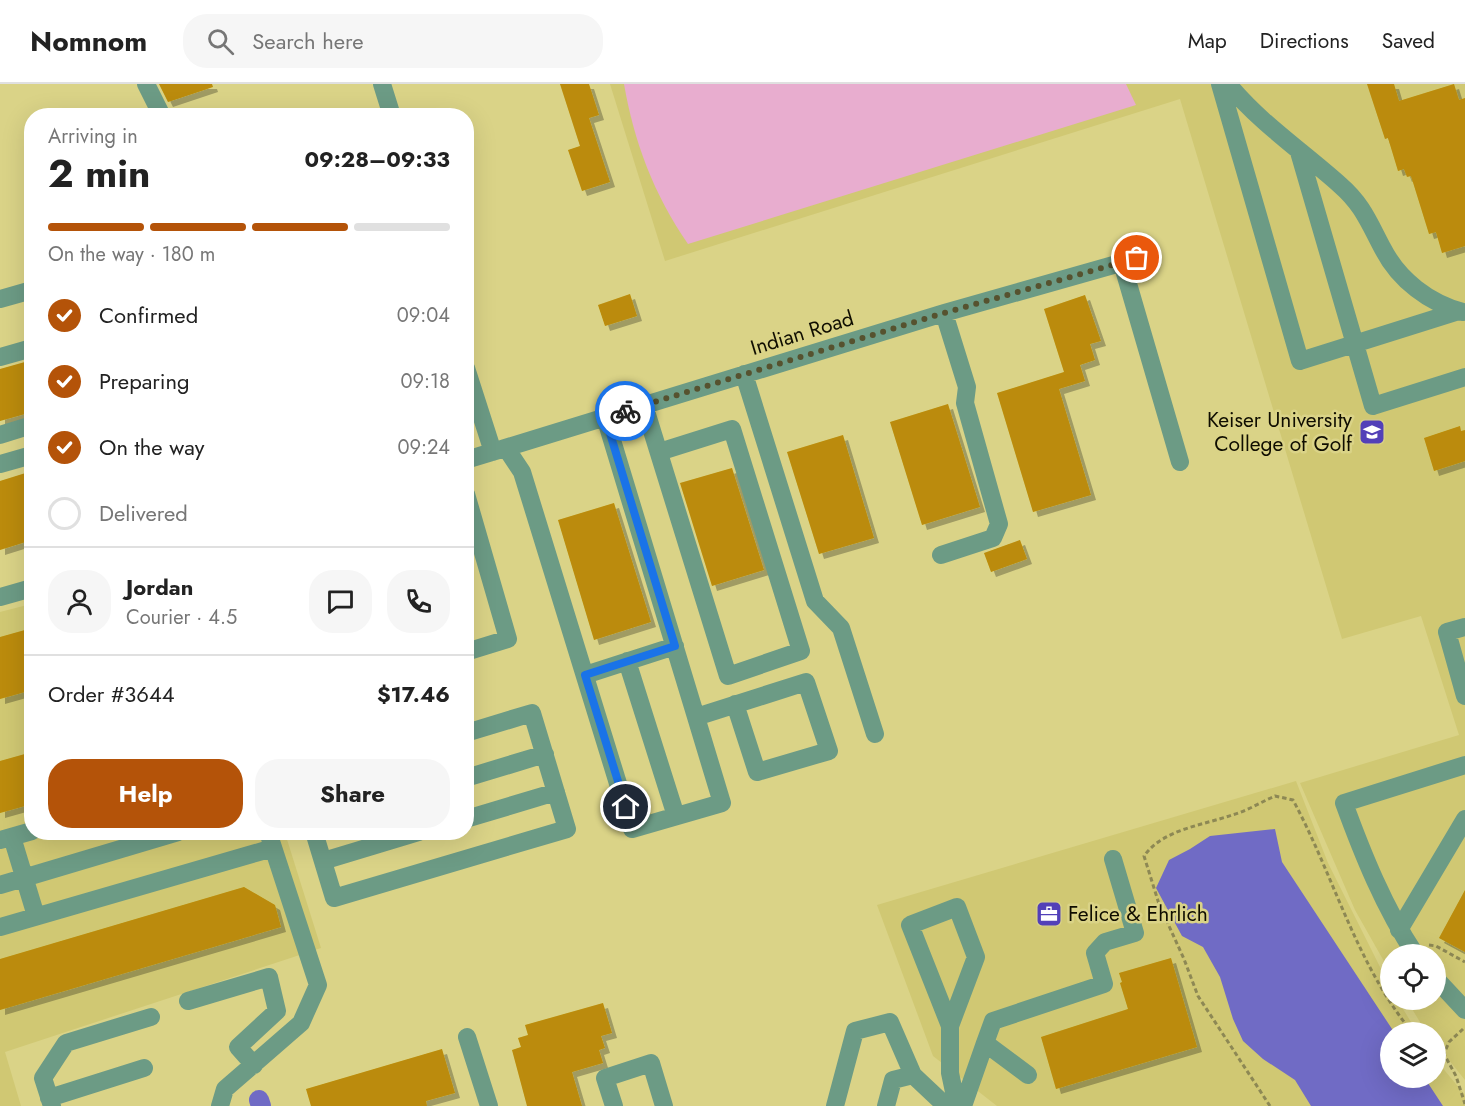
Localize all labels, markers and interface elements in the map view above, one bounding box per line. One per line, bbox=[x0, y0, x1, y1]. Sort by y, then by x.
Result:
search box bbox=[183, 14, 603, 68]
text: Nomnom bbox=[30, 21, 147, 62]
icon: search bbox=[204, 25, 237, 58]
text: Search here bbox=[252, 25, 364, 57]
text: Map bbox=[1188, 26, 1227, 56]
text: Directions bbox=[1260, 26, 1349, 56]
text: Saved bbox=[1382, 26, 1435, 56]
text: Arriving in bbox=[48, 122, 138, 151]
text: 09:28–09:33 bbox=[304, 143, 450, 175]
text: 2 min bbox=[48, 145, 150, 202]
pin bbox=[1111, 232, 1162, 283]
text: On the way · 180 m bbox=[48, 240, 215, 269]
icon: bag bbox=[1120, 241, 1153, 274]
icon: check bbox=[48, 299, 81, 332]
text: Confirmed bbox=[99, 299, 198, 331]
text: 09:04 bbox=[397, 301, 450, 330]
street label: Indian Road bbox=[747, 303, 857, 363]
icon: check bbox=[48, 365, 81, 398]
text: Preparing bbox=[99, 365, 190, 397]
text: 09:18 bbox=[401, 367, 450, 396]
courier bbox=[595, 381, 655, 441]
icon: bike bbox=[609, 395, 642, 428]
place label: Keiser University College of Golf bbox=[1207, 405, 1353, 459]
school or university icon: Keiser University College of Golf bbox=[1357, 417, 1387, 447]
icon: check bbox=[48, 431, 81, 464]
text: On the way bbox=[99, 431, 204, 463]
text: 09:24 bbox=[397, 433, 450, 462]
text: Delivered bbox=[99, 497, 188, 529]
button: person bbox=[48, 570, 111, 633]
button: chat bbox=[309, 570, 372, 633]
button: phone bbox=[387, 570, 450, 633]
text: Jordan bbox=[126, 571, 193, 603]
text: Courier · 4.5 bbox=[126, 603, 237, 632]
text: Order #3644 bbox=[48, 678, 175, 710]
text: $17.46 bbox=[377, 678, 450, 710]
button: Help bbox=[48, 759, 243, 828]
button: Share bbox=[255, 759, 450, 828]
pin bbox=[600, 781, 651, 832]
icon: home bbox=[609, 790, 642, 823]
office icon: Felice & Ehrlich bbox=[1034, 899, 1064, 929]
place label: Felice & Ehrlich bbox=[1068, 899, 1208, 929]
map controls bbox=[1380, 944, 1446, 1088]
button: locate bbox=[1380, 944, 1446, 1010]
button: layers bbox=[1380, 1022, 1446, 1088]

